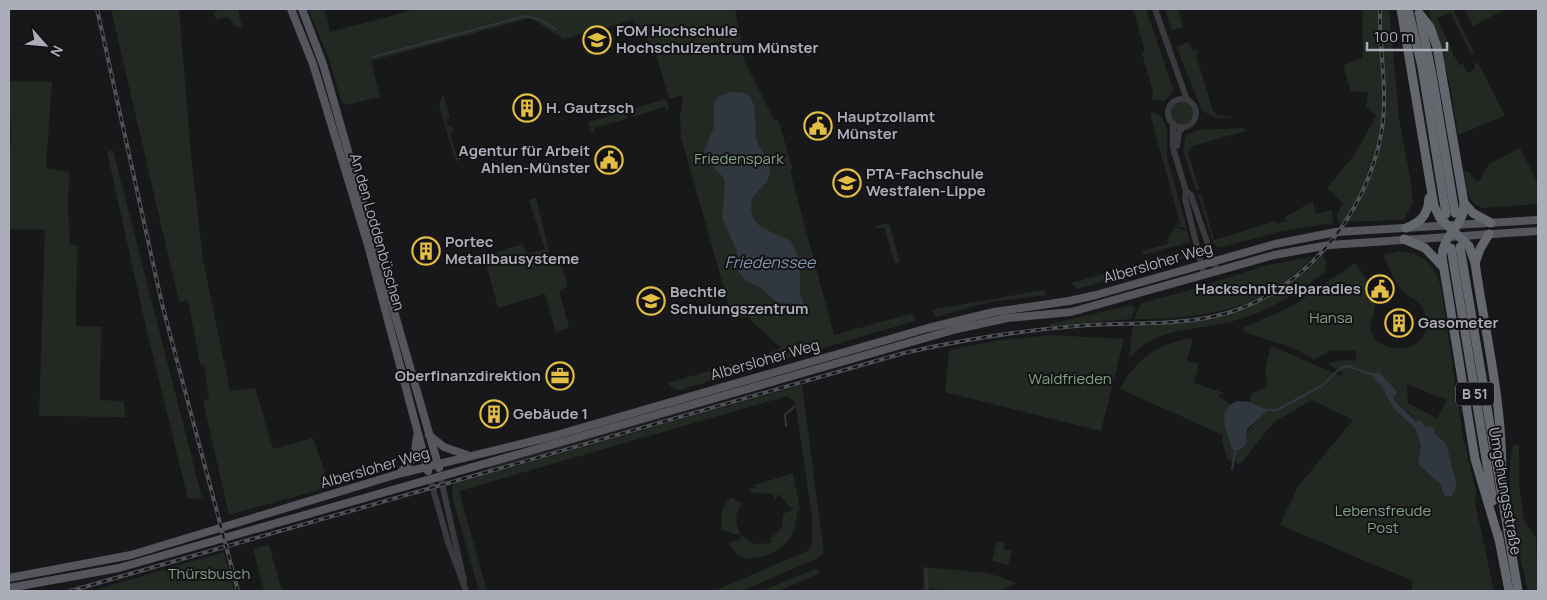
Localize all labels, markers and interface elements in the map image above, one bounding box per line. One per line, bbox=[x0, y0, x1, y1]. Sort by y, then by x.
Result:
north arrow bbox=[20, 20, 70, 70]
place label: FOM Hochschule Hochschulzentrum Münster bbox=[616, 20, 819, 58]
scale bar bbox=[1367, 20, 1447, 52]
school or university icon: FOM Hochschule Hochschulzentrum Münster bbox=[582, 25, 612, 55]
text: 100 m bbox=[1374, 26, 1414, 47]
text: N bbox=[46, 42, 68, 60]
building icon: H. Gautzsch bbox=[512, 93, 542, 123]
place label: H. Gautzsch bbox=[546, 97, 634, 118]
place label: Hauptzollamt Münster bbox=[837, 106, 935, 144]
public building icon: Hauptzollamt Münster bbox=[803, 111, 833, 141]
place label: Agentur für Arbeit Ahlen-Münster bbox=[459, 140, 590, 178]
public building icon: Agentur für Arbeit Ahlen-Münster bbox=[594, 145, 624, 175]
park label: Friedenspark bbox=[694, 148, 784, 169]
street label: An den Loddenbüschen bbox=[345, 151, 410, 313]
place label: PTA-Fachschule Westfalen-Lippe bbox=[866, 163, 986, 201]
school or university icon: PTA-Fachschule Westfalen-Lippe bbox=[832, 168, 862, 198]
place label: Portec Metallbausysteme bbox=[445, 231, 579, 269]
building icon: Portec Metallbausysteme bbox=[411, 236, 441, 266]
street label: Albersloher Weg bbox=[1101, 237, 1215, 288]
water label: Friedenssee bbox=[725, 251, 817, 273]
public building icon: Hackschnitzelparadies bbox=[1365, 274, 1395, 304]
place label: Hackschnitzelparadies bbox=[1195, 278, 1361, 299]
place label: Bechtle Schulungszentrum bbox=[670, 281, 809, 319]
school or university icon: Bechtle Schulungszentrum bbox=[636, 286, 666, 316]
park label: Hansa bbox=[1309, 307, 1353, 328]
building icon: Gasometer bbox=[1384, 308, 1414, 338]
place label: Gasometer bbox=[1418, 312, 1499, 333]
street label: Albersloher Weg bbox=[708, 334, 822, 385]
office icon: Oberfinanzdirektion bbox=[545, 361, 575, 391]
place label: Oberfinanzdirektion bbox=[395, 365, 541, 386]
park label: Waldfrieden bbox=[1028, 368, 1112, 389]
road number: B 51 bbox=[1456, 382, 1494, 406]
building icon: Gebäude 1 bbox=[479, 399, 509, 429]
place label: Gebäude 1 bbox=[513, 403, 588, 424]
street label: Umgehungsstraße bbox=[1484, 425, 1527, 557]
street label: Albersloher Weg bbox=[318, 442, 432, 493]
park label: Lebensfreude Post bbox=[1335, 500, 1431, 538]
park label: Thürsbusch bbox=[168, 563, 250, 584]

